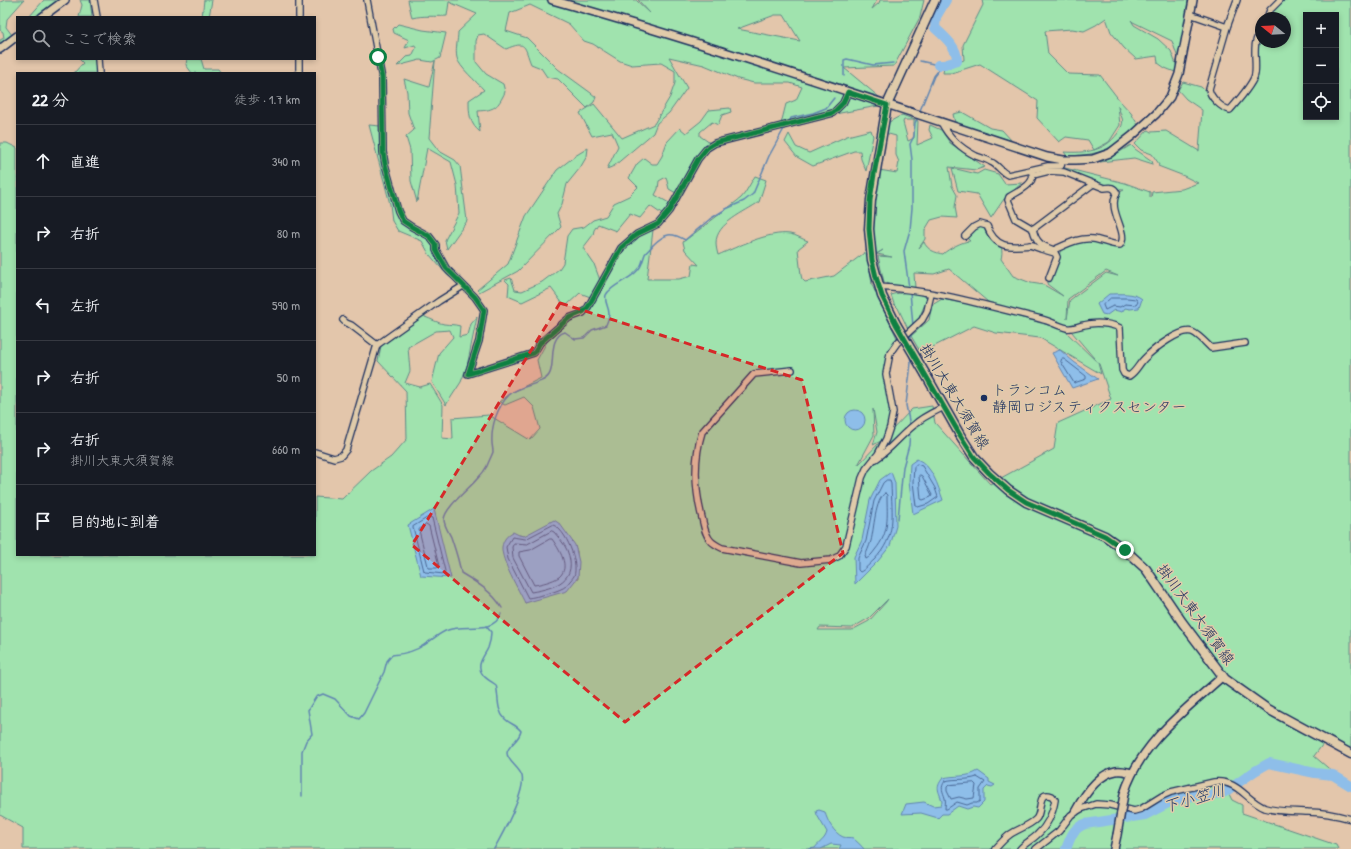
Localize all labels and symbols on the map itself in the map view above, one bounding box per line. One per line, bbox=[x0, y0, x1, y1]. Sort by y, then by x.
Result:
north arrow bbox=[1255, 12, 1291, 48]
route start bbox=[369, 48, 387, 66]
street label: 掛川大東大須賀線 bbox=[915, 339, 995, 453]
place label: トランコム 静岡ロジスティクスセンター bbox=[992, 379, 1186, 417]
marker: トランコム 静岡ロジスティクスセンター bbox=[979, 393, 989, 403]
route end bbox=[1116, 541, 1134, 559]
street label: 掛川大東大須賀線 bbox=[1152, 559, 1240, 669]
water label: 下小笠川 bbox=[1160, 779, 1228, 817]

